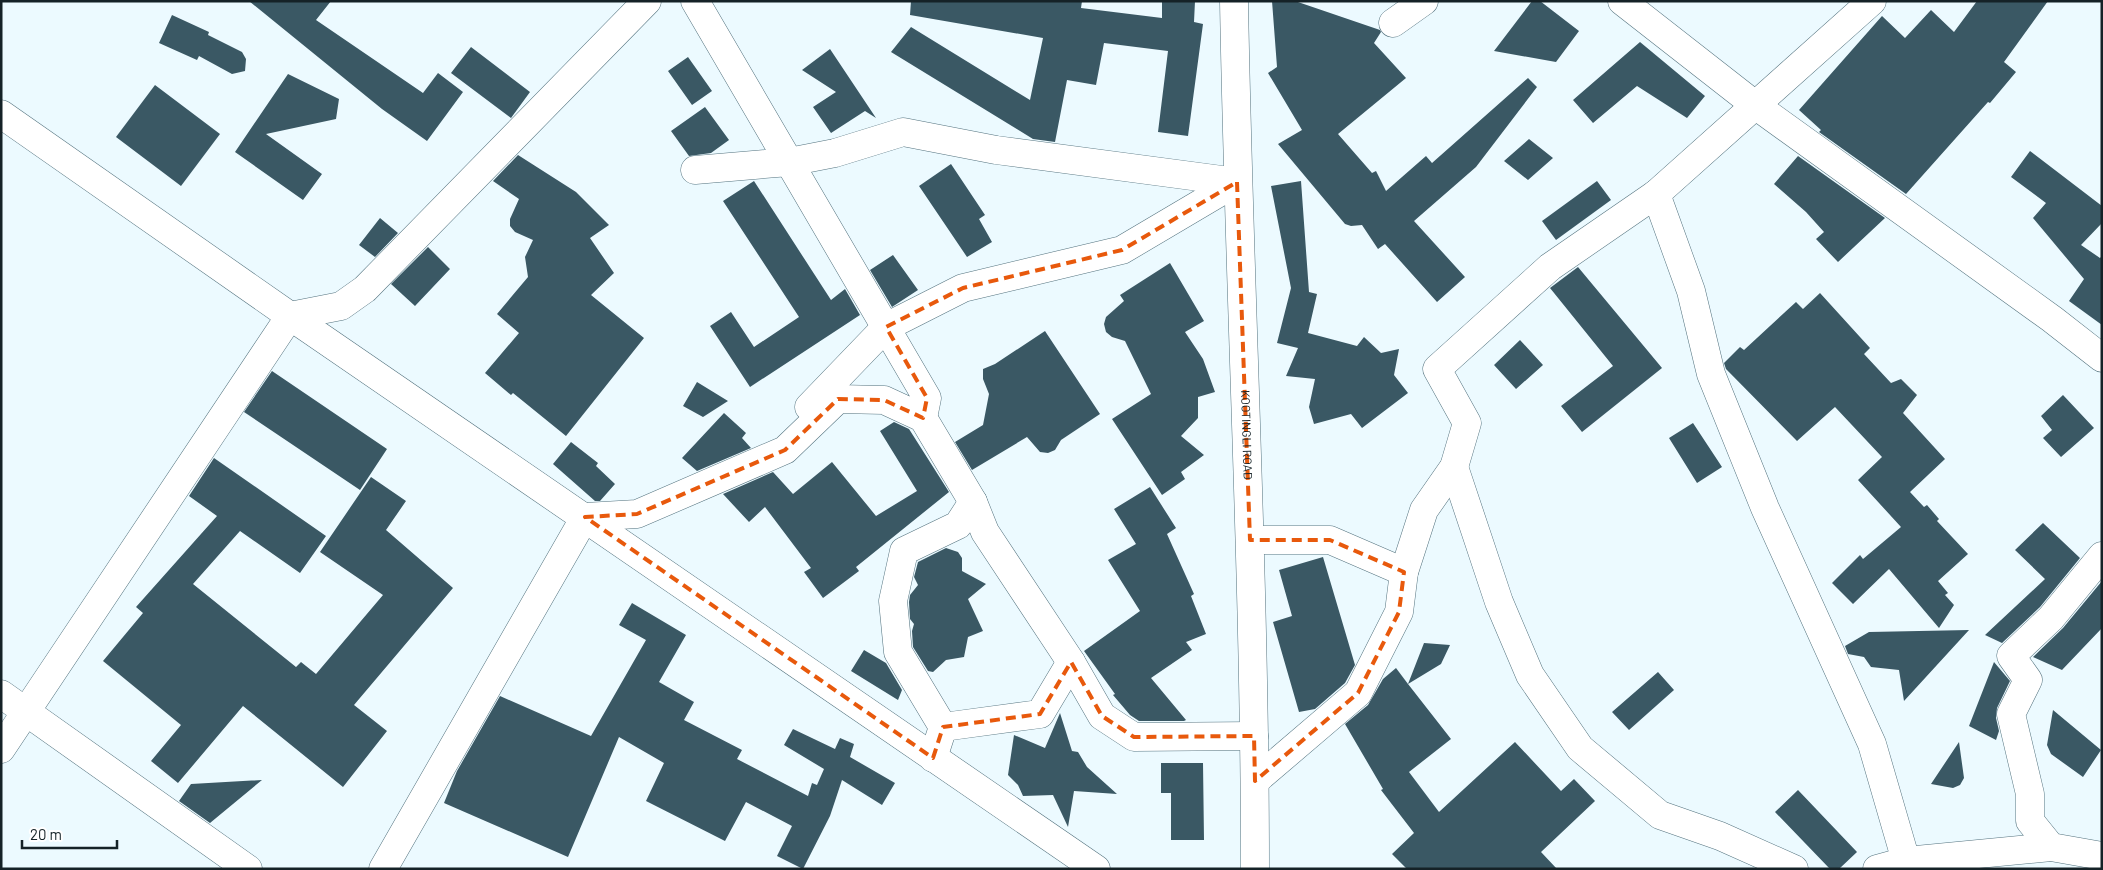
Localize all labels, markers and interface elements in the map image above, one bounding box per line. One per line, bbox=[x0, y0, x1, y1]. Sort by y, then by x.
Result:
street label: KOOTINGLI ROAD bbox=[1239, 390, 1256, 480]
scale bar bbox=[22, 818, 118, 850]
text: 20 m bbox=[30, 825, 62, 843]

